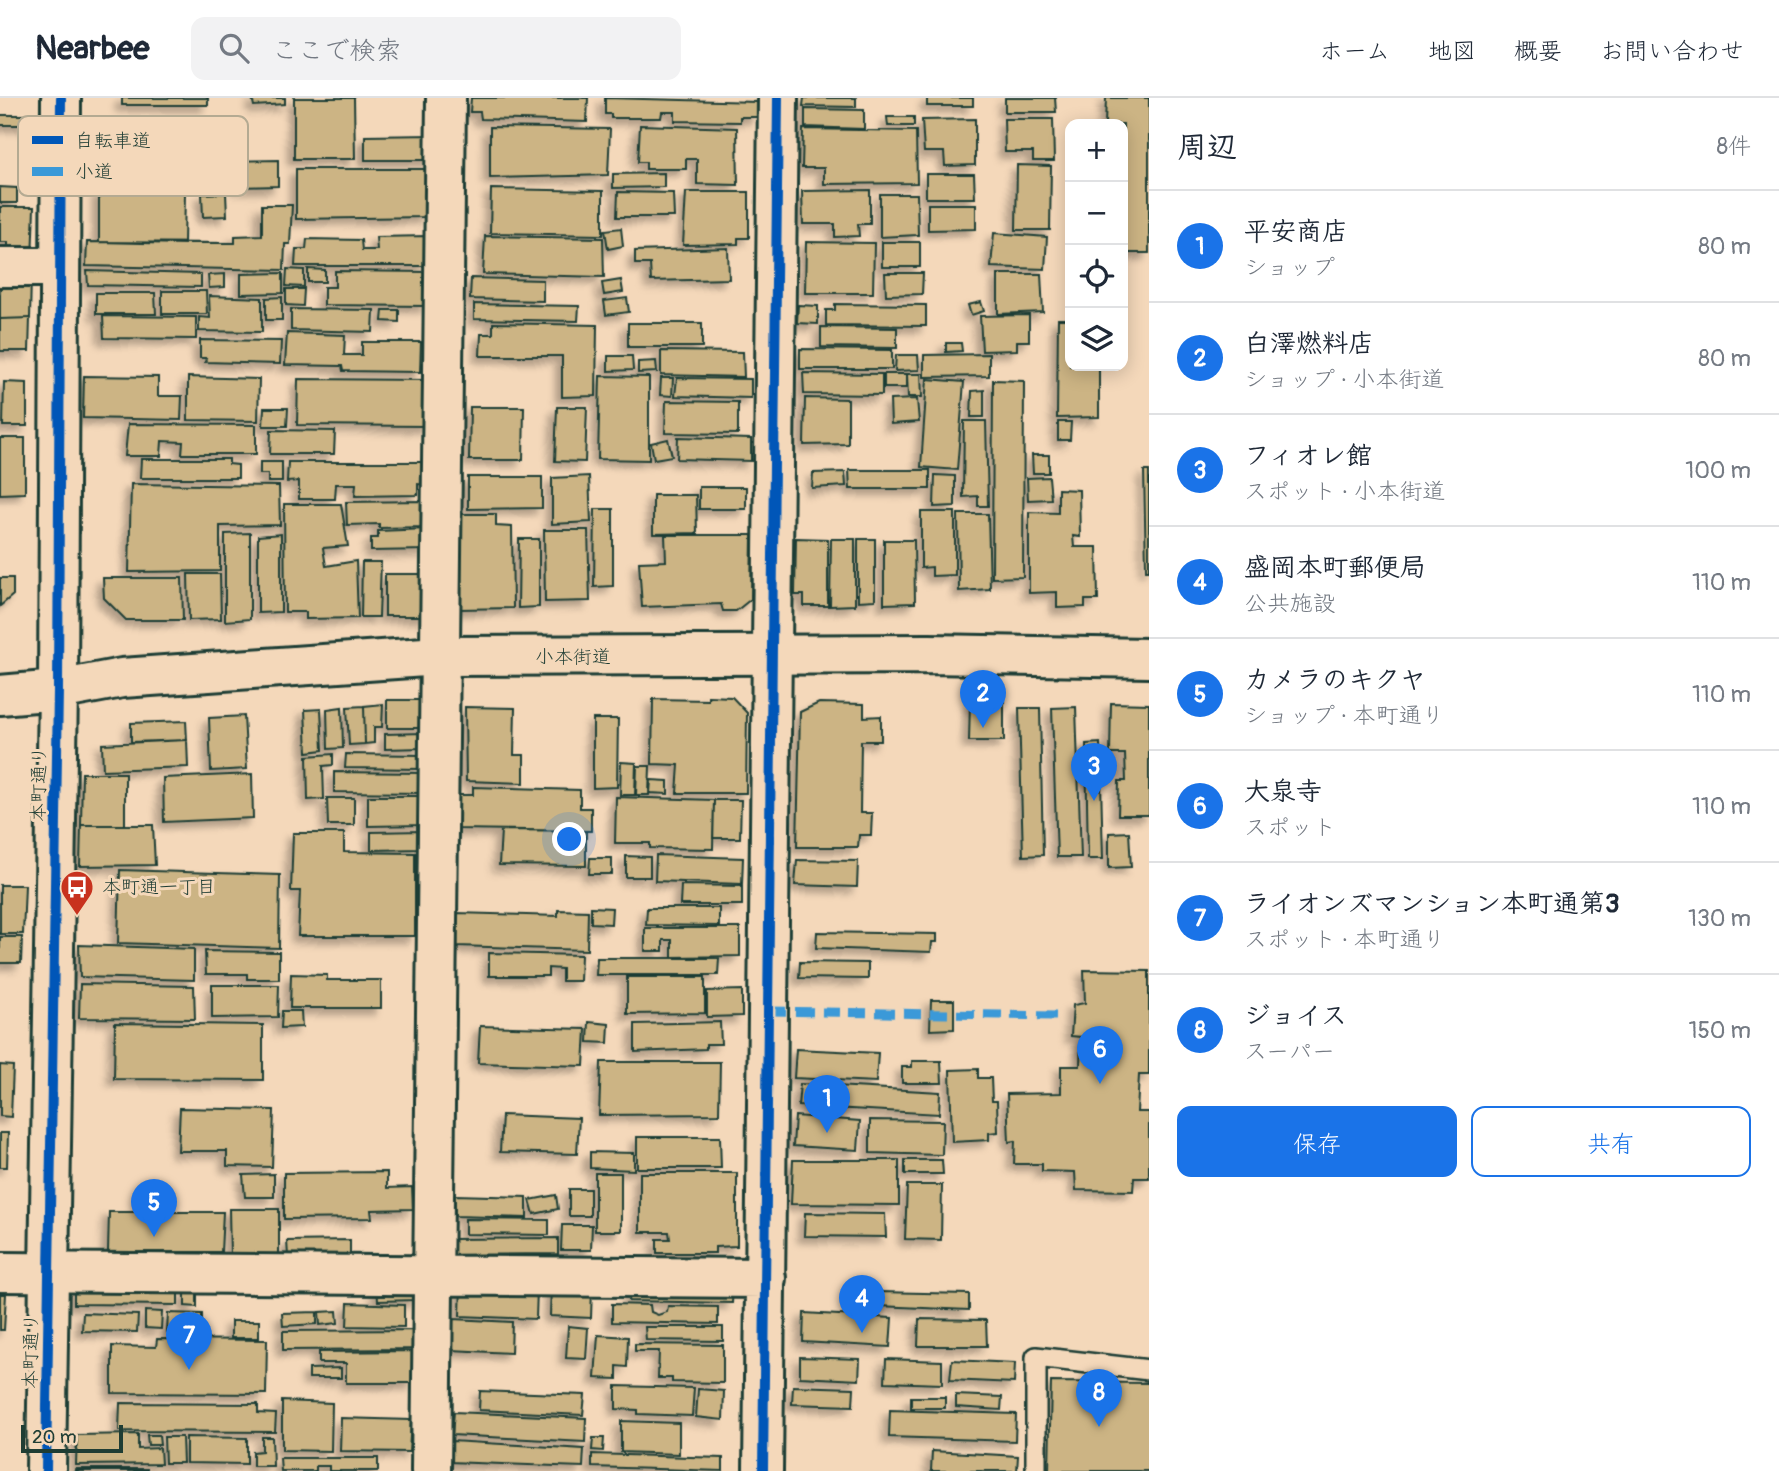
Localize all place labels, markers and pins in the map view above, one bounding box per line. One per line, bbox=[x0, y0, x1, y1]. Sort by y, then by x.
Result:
pin: 2 bbox=[960, 670, 1006, 728]
pin: 3 bbox=[1071, 743, 1117, 801]
bus stop icon: 本町通一丁目 bbox=[58, 868, 96, 917]
place label: 本町通一丁目 bbox=[102, 875, 216, 899]
pin: 6 bbox=[1077, 1026, 1123, 1084]
pin: 1 bbox=[804, 1075, 850, 1133]
pin: 5 bbox=[131, 1179, 177, 1237]
pin: 4 bbox=[839, 1275, 885, 1333]
pin: 7 bbox=[166, 1312, 212, 1370]
pin: 8 bbox=[1076, 1369, 1122, 1427]

